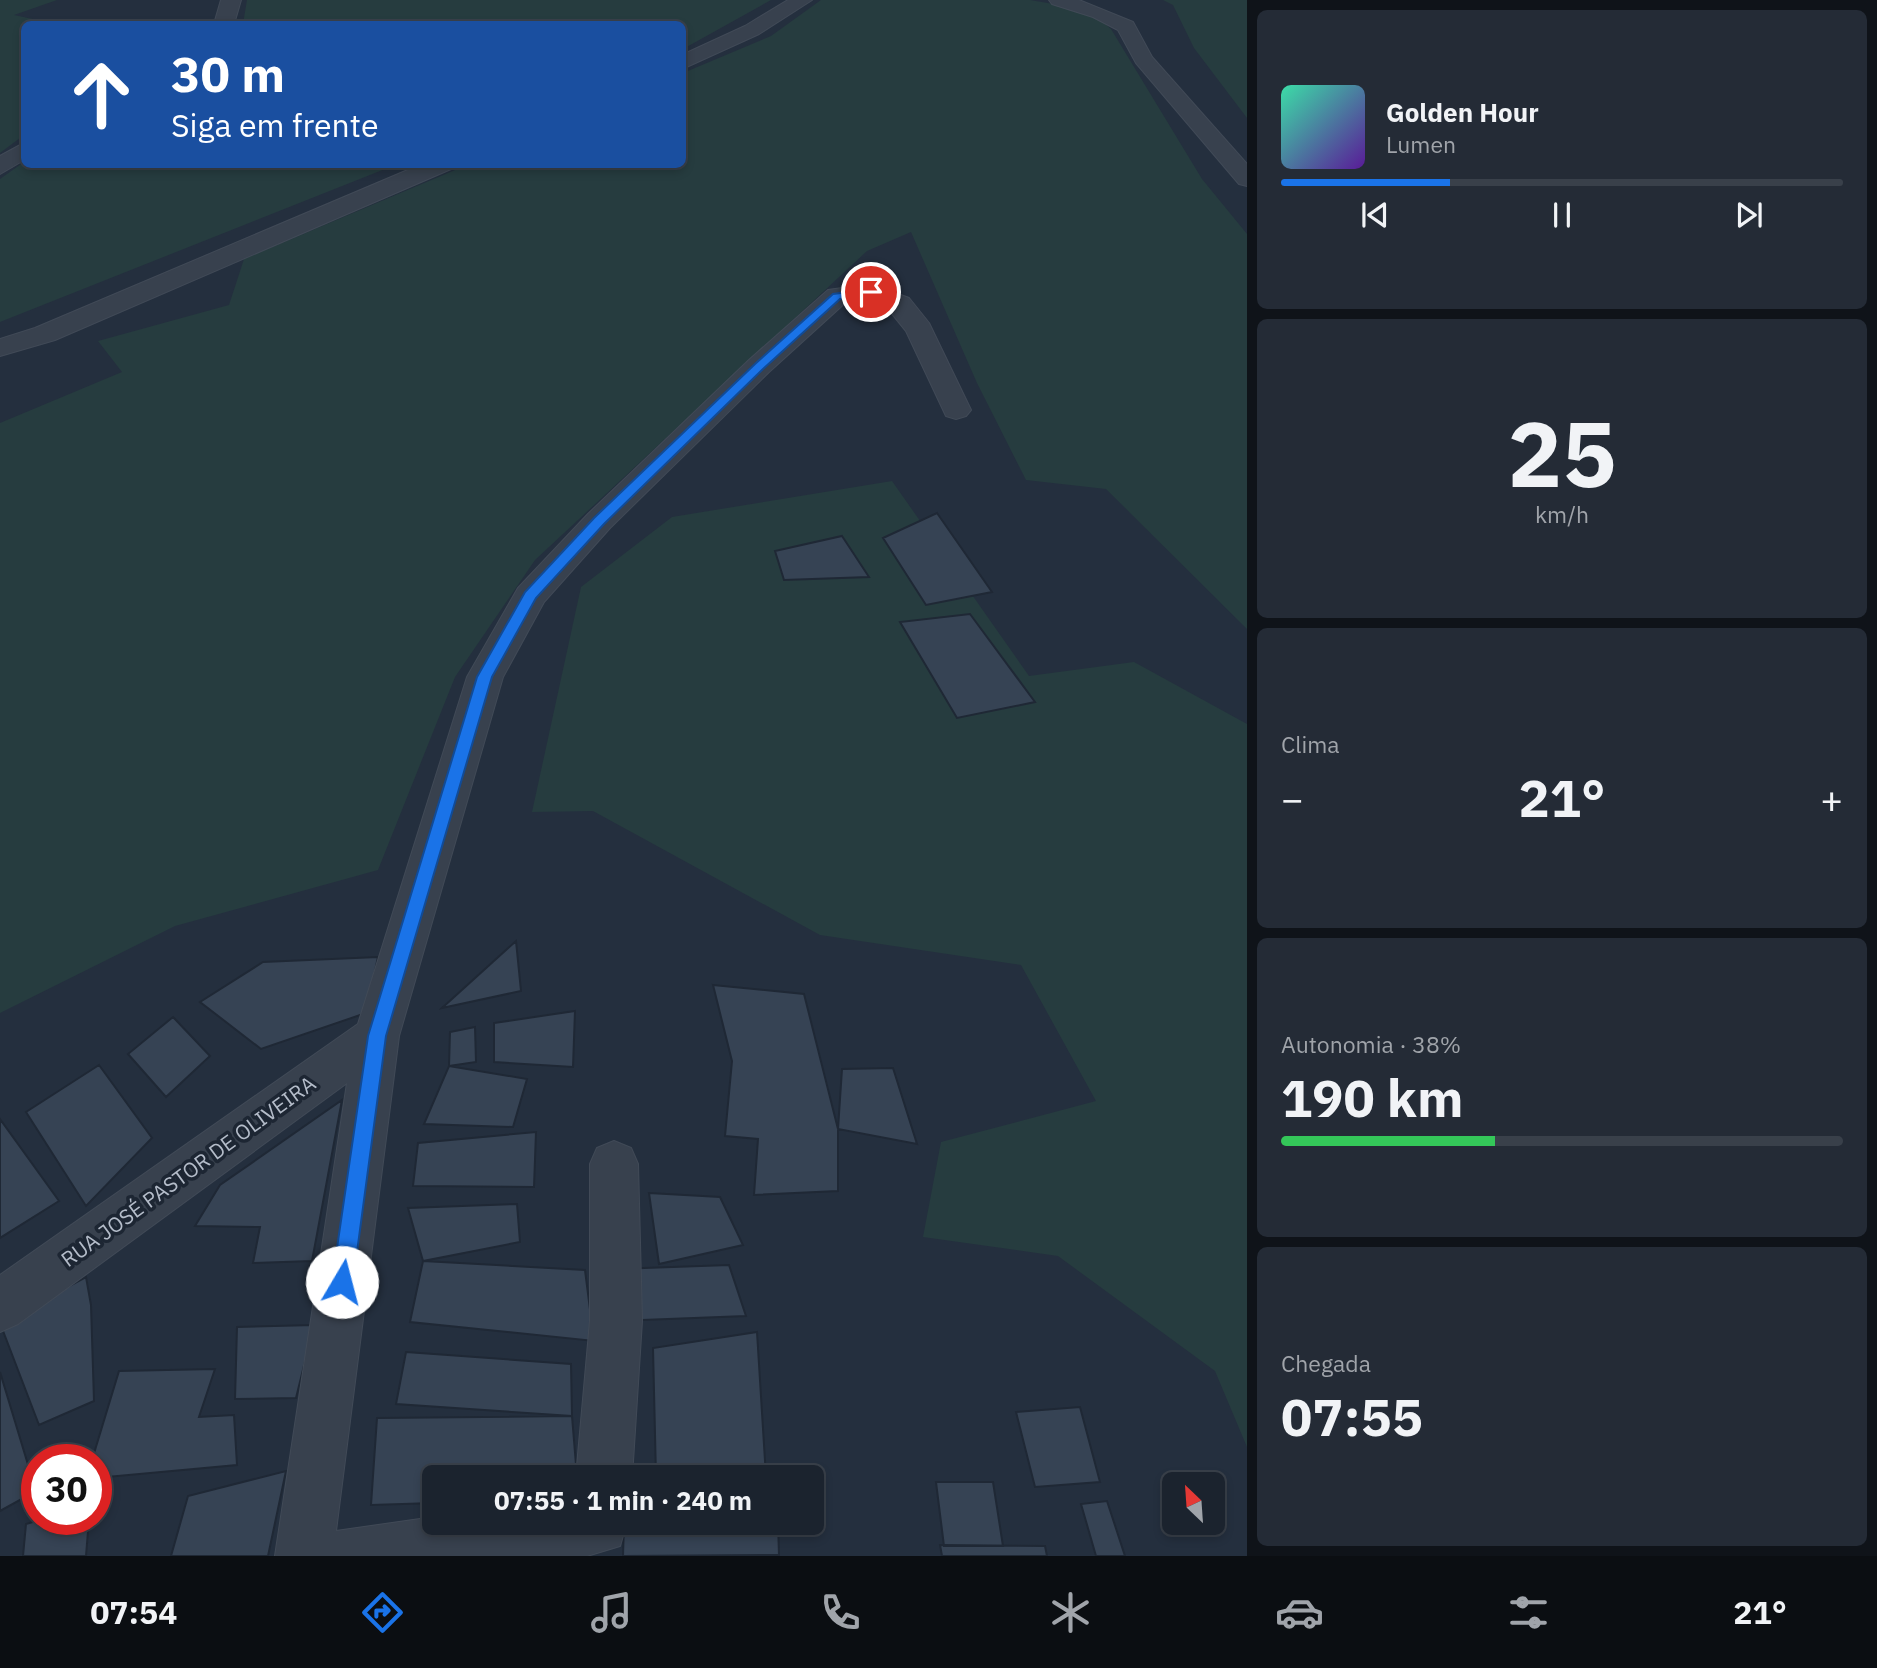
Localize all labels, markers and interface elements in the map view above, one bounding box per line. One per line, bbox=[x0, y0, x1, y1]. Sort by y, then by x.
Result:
text: 30 m bbox=[171, 42, 285, 105]
icon: ahead bbox=[56, 49, 147, 140]
text: Golden Hour bbox=[1386, 95, 1539, 129]
text: Siga em frente bbox=[171, 104, 378, 146]
text: Lumen bbox=[1386, 129, 1456, 159]
icon: previous bbox=[1356, 196, 1394, 234]
icon: pause bbox=[1543, 196, 1581, 234]
icon: next bbox=[1730, 196, 1768, 234]
pin bbox=[841, 262, 901, 322]
icon: arrive bbox=[852, 273, 890, 311]
text: 25 bbox=[1507, 394, 1617, 512]
text: km/h bbox=[1535, 499, 1589, 529]
text: Clima bbox=[1281, 729, 1340, 759]
text: 21° bbox=[1519, 764, 1605, 831]
text: − bbox=[1281, 774, 1304, 823]
text: + bbox=[1820, 774, 1843, 823]
text: Autonomia · 38% bbox=[1281, 1029, 1461, 1059]
text: 190 km bbox=[1281, 1064, 1463, 1131]
street label: RUA JOSÉ PASTOR DE OLIVEIRA bbox=[55, 1069, 321, 1273]
position arrow bbox=[305, 1245, 379, 1319]
text: Chegada bbox=[1281, 1348, 1371, 1378]
text: 07:55 bbox=[1281, 1383, 1423, 1450]
speed limit sign: 30 bbox=[21, 1444, 112, 1535]
north arrow bbox=[1162, 1472, 1225, 1535]
map controls bbox=[1162, 1472, 1225, 1535]
text: 07:55 · 1 min · 240 m bbox=[494, 1483, 752, 1517]
icon: directions bbox=[358, 1588, 407, 1637]
icon: music bbox=[587, 1588, 636, 1637]
icon: phone bbox=[816, 1588, 865, 1637]
icon: climate bbox=[1046, 1588, 1095, 1637]
icon: car bbox=[1275, 1588, 1324, 1637]
icon: filters bbox=[1504, 1588, 1553, 1637]
text: 07:54 bbox=[90, 1591, 178, 1633]
text: 21° bbox=[1733, 1591, 1787, 1633]

